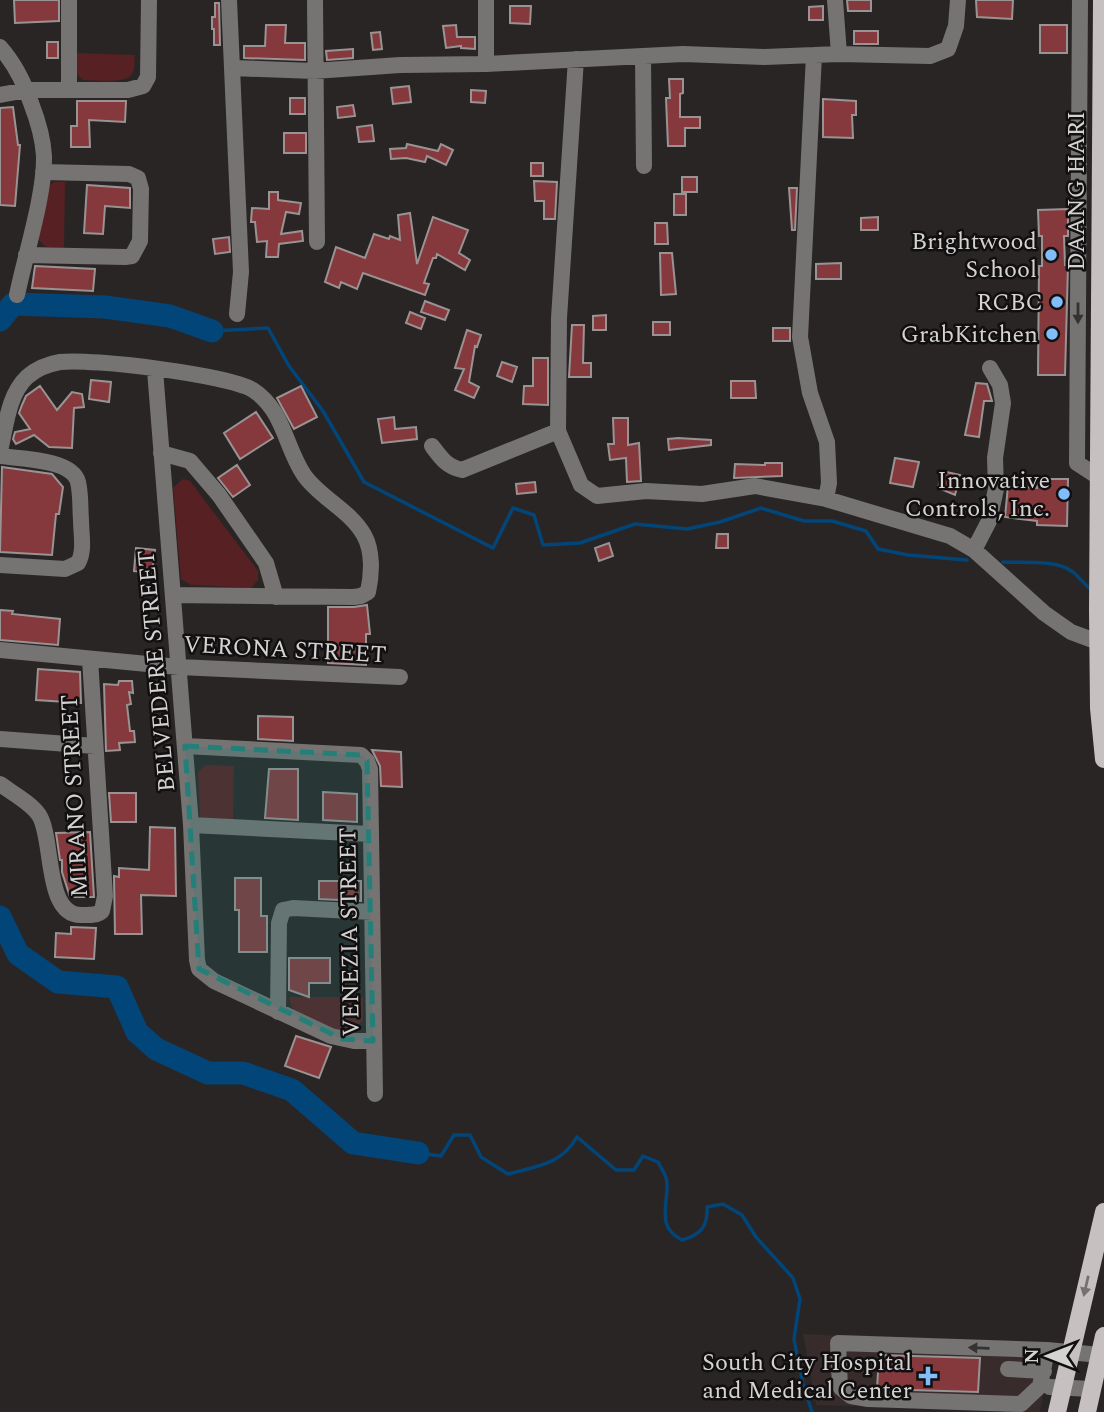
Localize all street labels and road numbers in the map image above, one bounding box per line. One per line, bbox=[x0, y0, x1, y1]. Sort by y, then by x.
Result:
street label: DAANG HARI bbox=[1059, 111, 1095, 271]
street label: BELVEDERE STREET bbox=[128, 549, 185, 793]
street label: VERONA STREET bbox=[182, 627, 387, 673]
street label: MIRANO STREET bbox=[52, 694, 98, 898]
street label: VENEZIA STREET bbox=[330, 827, 370, 1037]

